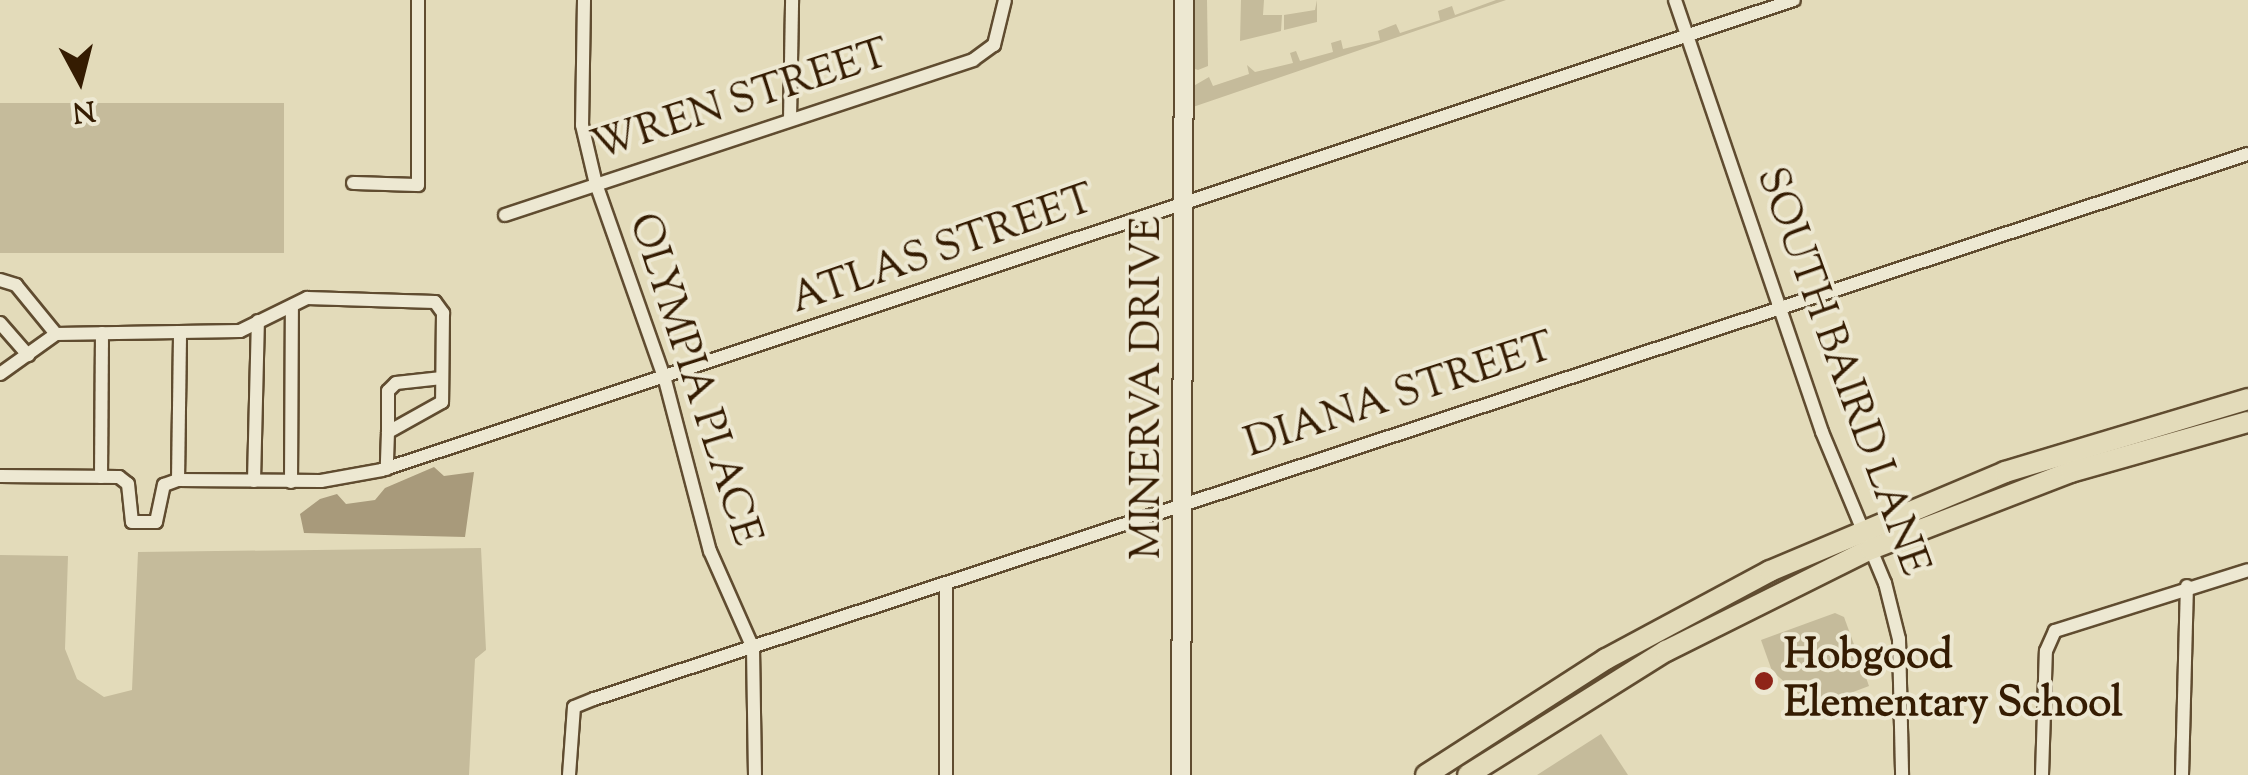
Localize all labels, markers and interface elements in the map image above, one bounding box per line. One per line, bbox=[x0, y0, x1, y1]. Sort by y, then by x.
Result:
north arrow bbox=[30, 30, 130, 130]
street label: WREN STREET bbox=[586, 30, 896, 174]
text: N bbox=[70, 89, 97, 131]
street label: SOUTH BAIRD LANE bbox=[1744, 161, 1938, 583]
street label: ATLAS STREET bbox=[785, 175, 1101, 327]
street label: OLYMPIA PLACE bbox=[616, 208, 770, 552]
street label: MINERVA DRIVE bbox=[1124, 216, 1174, 560]
street label: DIANA STREET bbox=[1239, 323, 1561, 471]
place label: Hobgood Elementary School bbox=[1784, 632, 2123, 730]
marker: Hobgood Elementary School bbox=[1753, 670, 1775, 692]

